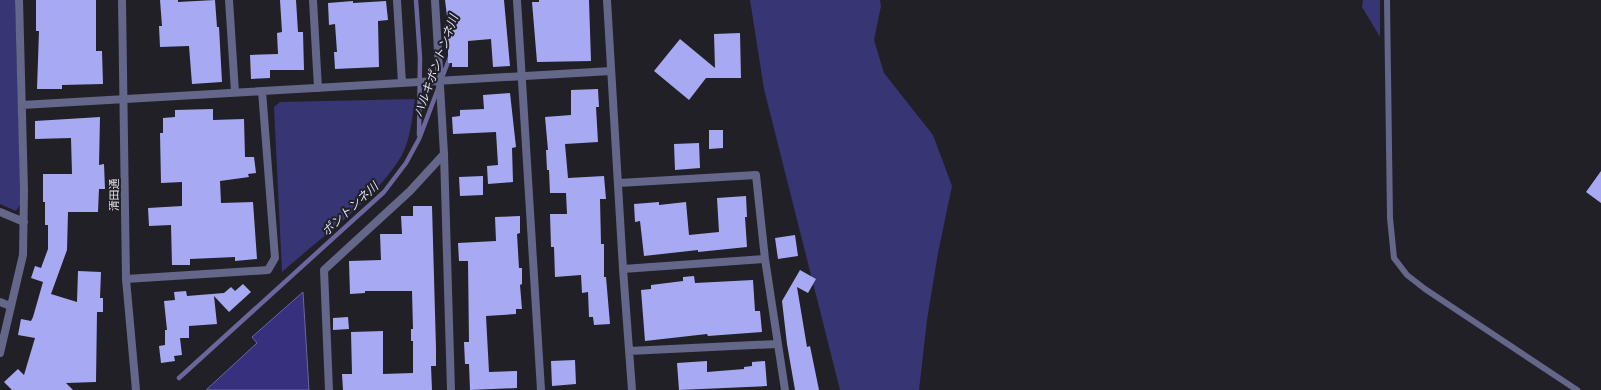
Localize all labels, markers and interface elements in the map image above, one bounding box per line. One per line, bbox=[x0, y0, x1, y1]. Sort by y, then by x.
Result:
water label: ハルキポントンネ川 bbox=[411, 11, 462, 119]
water label: ポントンネ川 bbox=[319, 178, 382, 239]
street label: 清田通 bbox=[108, 179, 121, 212]

